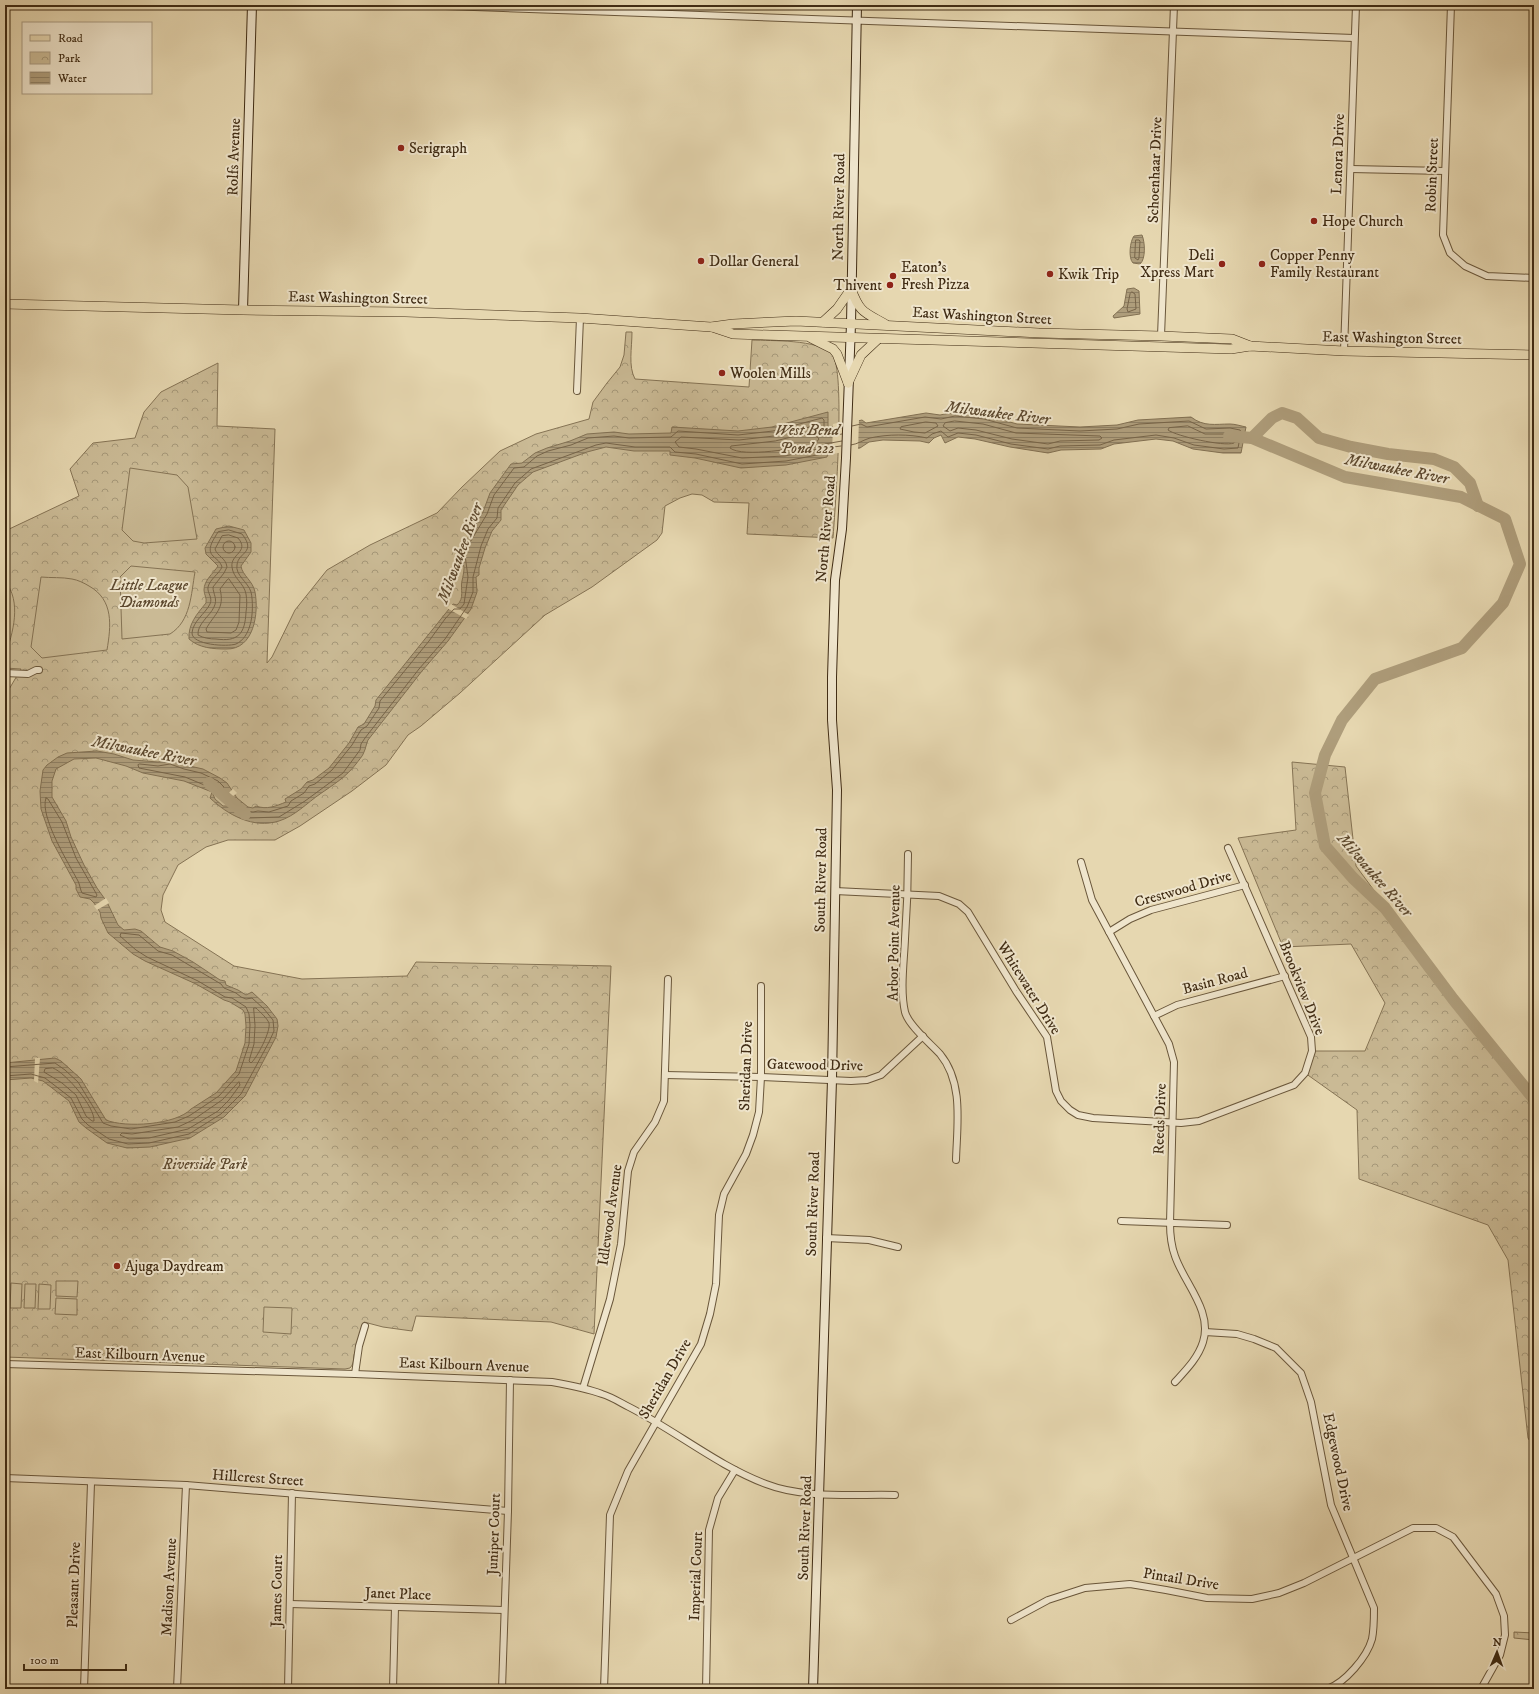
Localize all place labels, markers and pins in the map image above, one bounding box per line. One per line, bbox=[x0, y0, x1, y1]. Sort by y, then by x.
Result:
place label: Serigraph bbox=[409, 139, 467, 158]
marker: Serigraph bbox=[396, 143, 406, 153]
place label: Hope Church bbox=[1322, 212, 1404, 231]
marker: Hope Church bbox=[1309, 216, 1319, 226]
place label: Deli Xpress Mart bbox=[1140, 246, 1214, 282]
place label: Copper Penny Family Restaurant bbox=[1270, 246, 1379, 282]
place label: Dollar General bbox=[709, 252, 799, 271]
marker: Dollar General bbox=[696, 256, 706, 266]
place label: Eaton's Fresh Pizza bbox=[901, 258, 970, 294]
marker: Deli Xpress Mart bbox=[1217, 259, 1227, 269]
marker: Copper Penny Family Restaurant bbox=[1257, 259, 1267, 269]
place label: Kwik Trip bbox=[1058, 265, 1119, 284]
marker: Kwik Trip bbox=[1045, 269, 1055, 279]
marker: Eaton's Fresh Pizza bbox=[888, 271, 898, 281]
place label: Thivent bbox=[834, 276, 882, 295]
marker: Thivent bbox=[885, 280, 895, 290]
place label: Woolen Mills bbox=[729, 364, 811, 383]
marker: Woolen Mills bbox=[717, 368, 727, 378]
place label: Ajuga Daydream bbox=[125, 1257, 224, 1276]
marker: Ajuga Daydream bbox=[112, 1261, 122, 1271]

